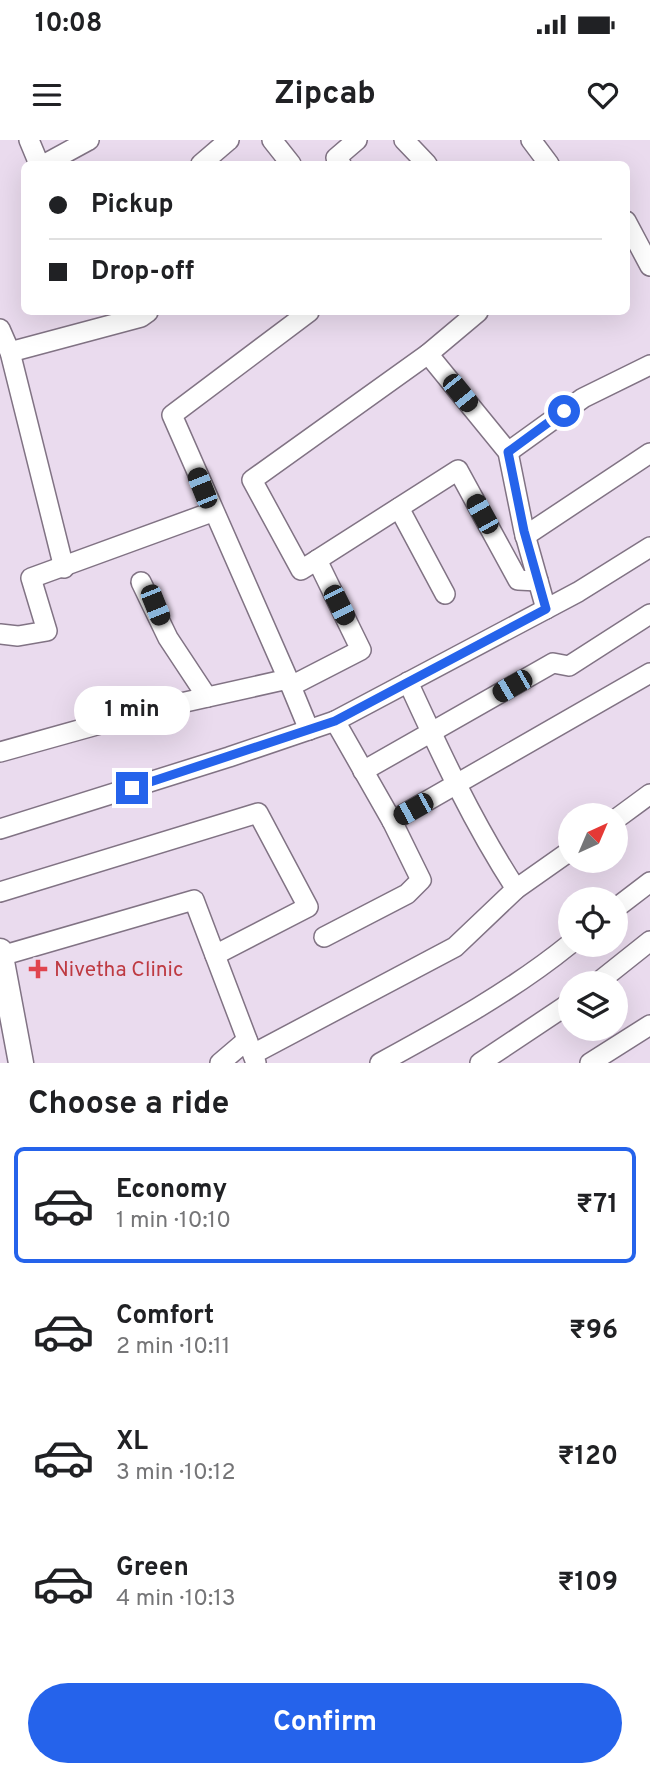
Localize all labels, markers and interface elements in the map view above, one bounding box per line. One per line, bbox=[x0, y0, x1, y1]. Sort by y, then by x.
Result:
text: 10:08 bbox=[35, 8, 102, 41]
text: Zipcab bbox=[274, 75, 376, 115]
icon: menu bbox=[28, 76, 66, 114]
icon: heart bbox=[584, 76, 622, 114]
text: Pickup bbox=[91, 189, 174, 222]
text: Drop-off bbox=[91, 256, 194, 289]
car bbox=[439, 370, 482, 416]
route start bbox=[548, 395, 580, 427]
car bbox=[185, 465, 220, 511]
car bbox=[463, 491, 502, 537]
car bbox=[138, 582, 173, 628]
car bbox=[321, 582, 358, 628]
car bbox=[489, 666, 536, 706]
callout: 1 min bbox=[74, 686, 190, 736]
text: 1 min bbox=[104, 696, 160, 725]
route end bbox=[116, 772, 148, 804]
car bbox=[390, 790, 437, 828]
north arrow bbox=[558, 803, 628, 873]
map controls bbox=[558, 803, 628, 1041]
button: locate bbox=[558, 887, 628, 957]
place label: Nivetha Clinic bbox=[54, 957, 183, 984]
marker: Nivetha Clinic bbox=[28, 959, 48, 979]
button: layers bbox=[558, 971, 628, 1041]
text: Choose a ride bbox=[28, 1085, 229, 1125]
icon: car bbox=[32, 1174, 95, 1237]
text: Economy bbox=[116, 1174, 227, 1207]
text: ₹71 bbox=[576, 1189, 618, 1222]
text: 1 min · 10:10 bbox=[116, 1207, 231, 1236]
icon: car bbox=[32, 1300, 95, 1363]
text: Comfort bbox=[116, 1300, 214, 1333]
text: ₹96 bbox=[569, 1315, 618, 1348]
text: 2 min · 10:11 bbox=[116, 1333, 230, 1362]
icon: car bbox=[32, 1426, 95, 1489]
text: XL bbox=[116, 1426, 148, 1459]
text: ₹120 bbox=[558, 1441, 618, 1474]
text: 3 min · 10:12 bbox=[116, 1459, 236, 1488]
icon: car bbox=[32, 1552, 95, 1615]
text: Green bbox=[116, 1552, 189, 1585]
text: ₹109 bbox=[557, 1567, 618, 1600]
text: 4 min · 10:13 bbox=[116, 1585, 236, 1614]
button: Confirm bbox=[28, 1683, 622, 1763]

